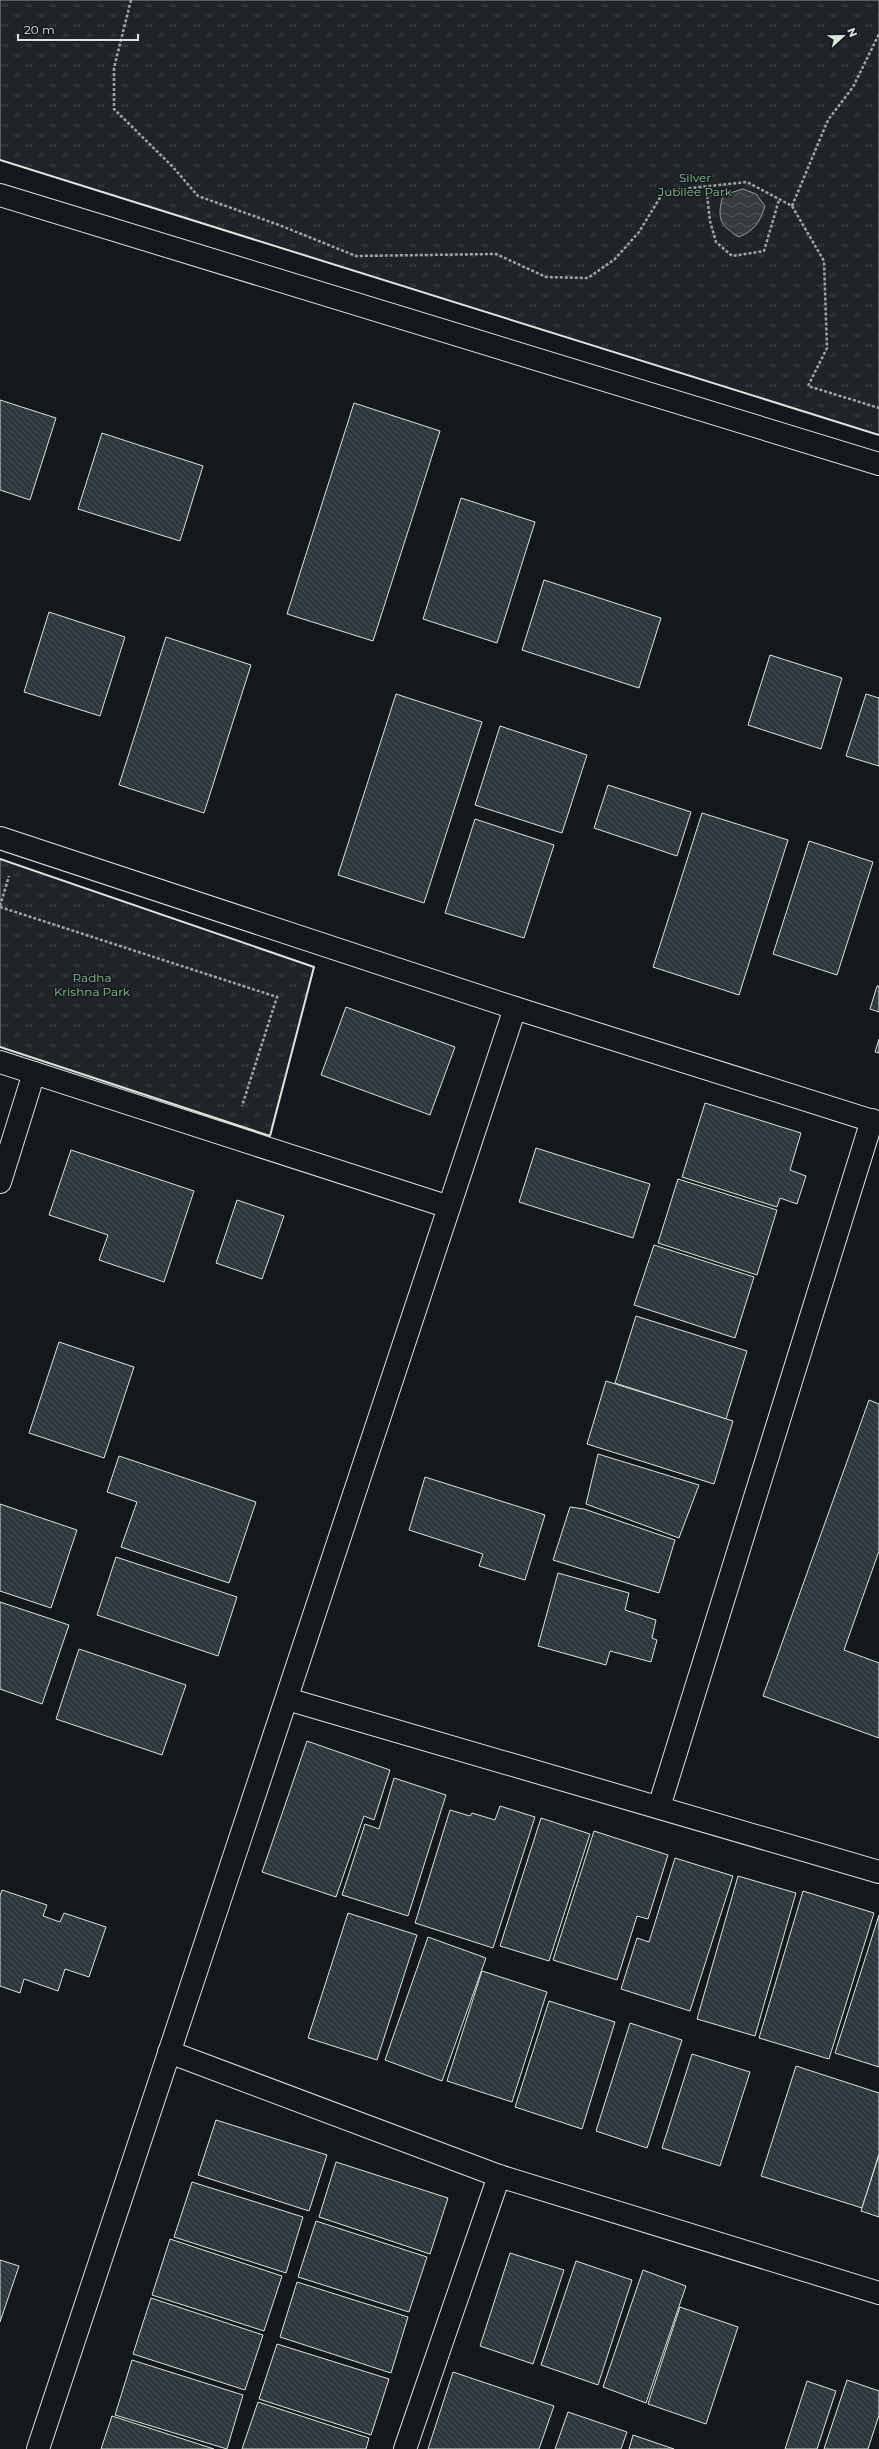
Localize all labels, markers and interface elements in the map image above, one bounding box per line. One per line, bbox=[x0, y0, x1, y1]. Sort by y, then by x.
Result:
scale bar bbox=[18, 16, 138, 42]
north arrow bbox=[823, 16, 863, 56]
text: 20 m bbox=[24, 22, 55, 37]
text: N bbox=[844, 26, 860, 39]
park label: Silver Jubilee Park bbox=[657, 170, 733, 199]
park label: Radha Krishna Park bbox=[54, 970, 131, 999]

